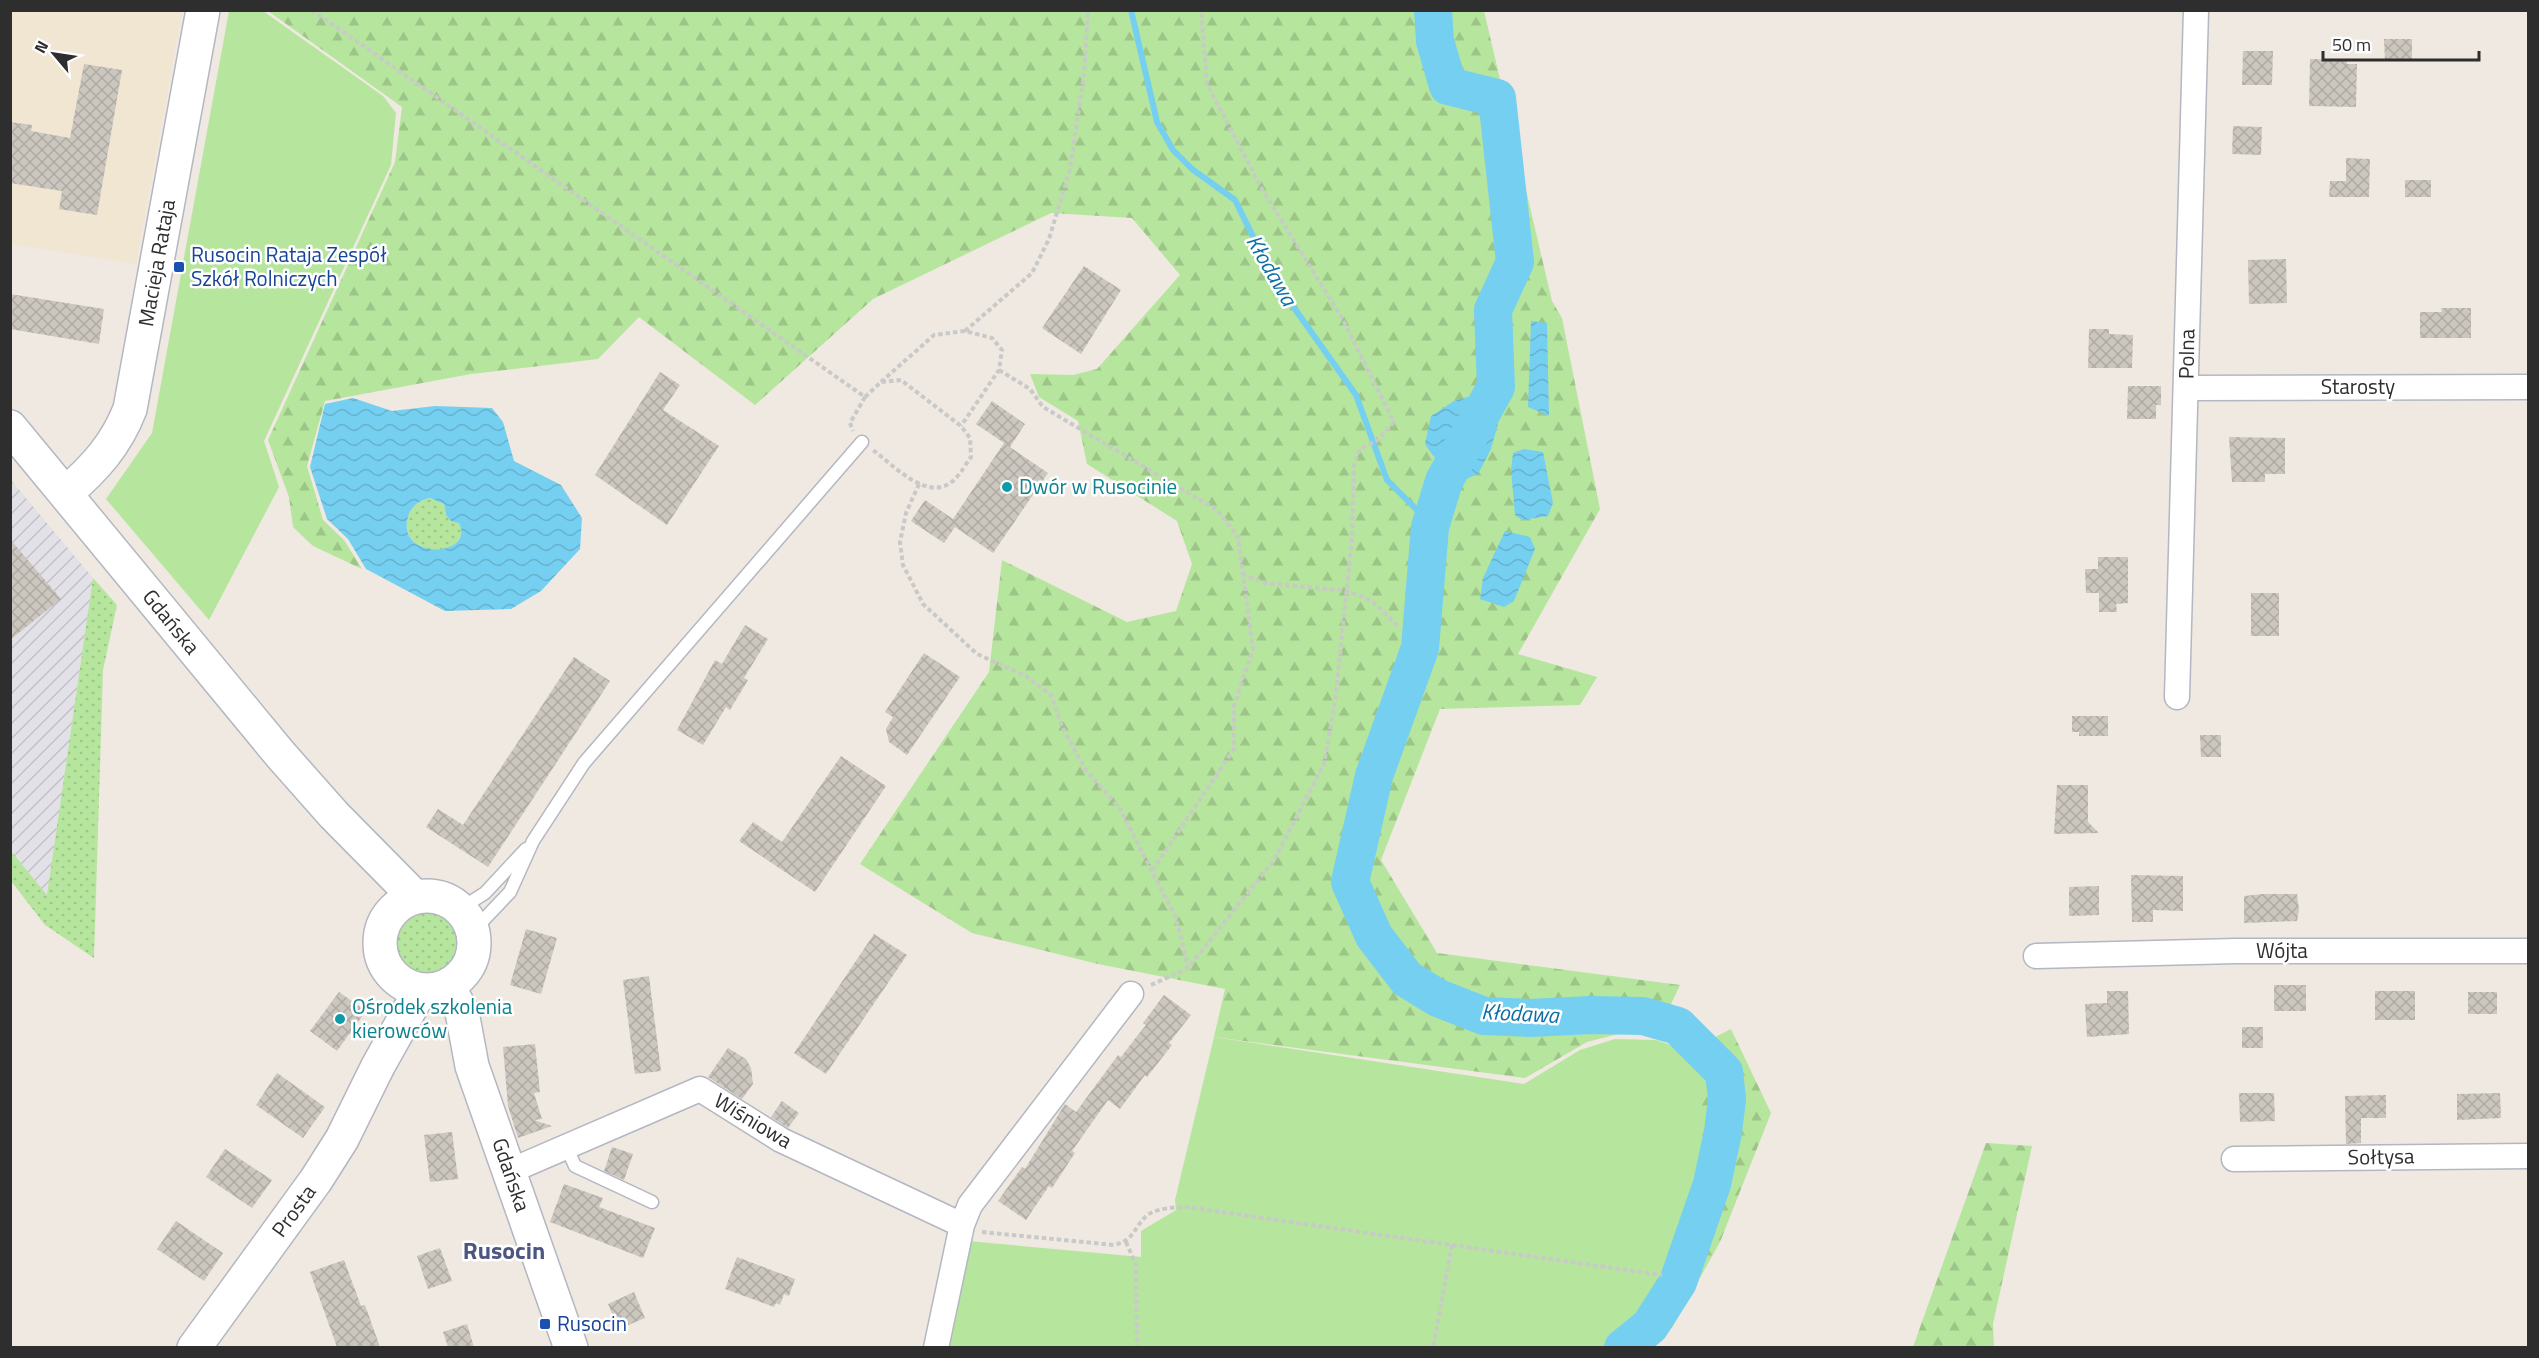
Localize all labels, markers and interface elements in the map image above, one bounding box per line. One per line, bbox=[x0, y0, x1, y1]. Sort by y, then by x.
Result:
north arrow bbox=[24, 24, 84, 84]
scale bar bbox=[2323, 24, 2479, 62]
text: 50 m bbox=[2332, 31, 2371, 58]
text: N bbox=[28, 36, 54, 57]
street label: Macieja Rataja bbox=[129, 196, 183, 329]
water label: Kłodawa bbox=[1238, 228, 1307, 314]
place label: Rusocin Rataja Zespół Szkół Rolniczych bbox=[191, 238, 387, 294]
marker: Rusocin Rataja Zespół Szkół Rolniczych bbox=[172, 260, 186, 274]
street label: Polna bbox=[2170, 328, 2202, 379]
street label: Starosty bbox=[2321, 370, 2395, 402]
place label: Dwór w Rusocinie bbox=[1019, 470, 1177, 502]
marker: Dwór w Rusocinie bbox=[1000, 480, 1014, 494]
street label: Gdańska bbox=[135, 582, 208, 661]
street label: Wójta bbox=[2256, 934, 2308, 966]
place label: Ośrodek szkolenia kierowców bbox=[352, 990, 513, 1046]
water label: Kłodawa bbox=[1481, 994, 1561, 1032]
marker: Ośrodek szkolenia kierowców bbox=[333, 1012, 347, 1026]
street label: Wiśniowa bbox=[708, 1084, 799, 1156]
street label: Gdańska bbox=[484, 1133, 540, 1216]
street label: Sołtysa bbox=[2347, 1139, 2415, 1173]
street label: Prosta bbox=[263, 1177, 324, 1243]
district label: Rusocin bbox=[463, 1232, 545, 1268]
place label: Rusocin bbox=[557, 1307, 627, 1339]
marker: Rusocin bbox=[538, 1317, 552, 1331]

